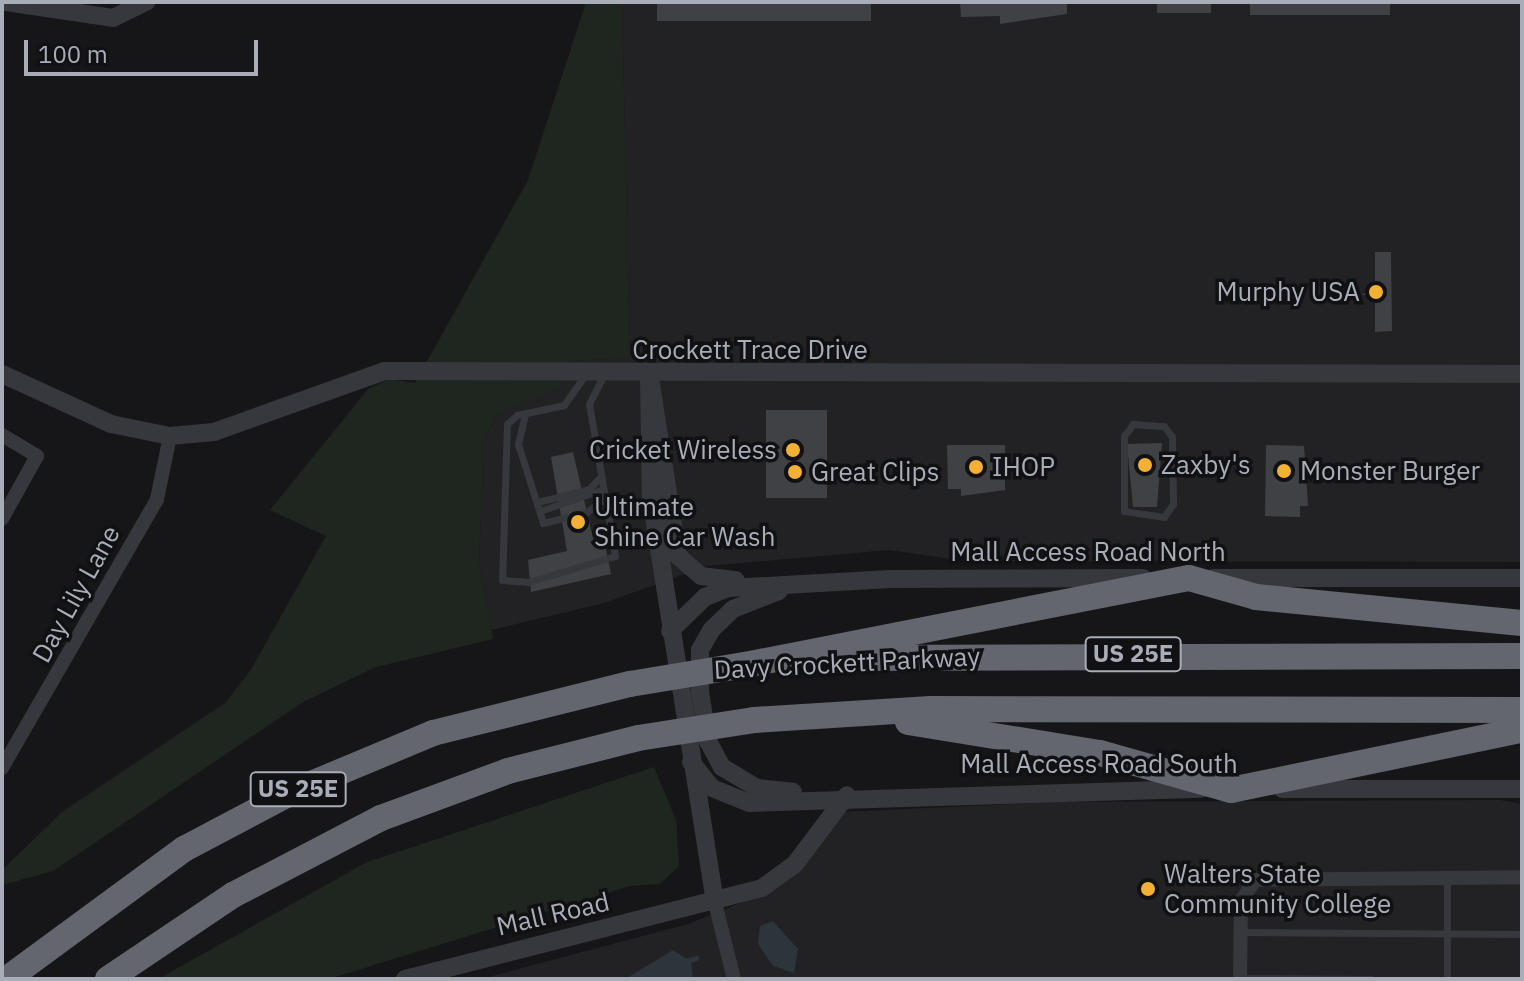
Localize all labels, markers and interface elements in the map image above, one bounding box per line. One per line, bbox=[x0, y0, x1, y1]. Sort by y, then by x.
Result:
scale bar bbox=[28, 24, 262, 74]
text: 100 m bbox=[38, 38, 108, 70]
place label: Murphy USA bbox=[1216, 276, 1360, 308]
marker: Murphy USA bbox=[1367, 283, 1385, 301]
street label: Crockett Trace Drive bbox=[632, 334, 868, 366]
place label: Cricket Wireless bbox=[589, 434, 777, 466]
marker: Cricket Wireless bbox=[784, 441, 802, 459]
place label: Zaxby's bbox=[1161, 449, 1251, 481]
place label: IHOP bbox=[992, 451, 1055, 483]
place label: Monster Burger bbox=[1300, 455, 1480, 487]
place label: Great Clips bbox=[811, 456, 939, 488]
marker: Zaxby's bbox=[1136, 456, 1154, 474]
marker: IHOP bbox=[967, 458, 985, 476]
marker: Monster Burger bbox=[1275, 462, 1293, 480]
marker: Great Clips bbox=[786, 463, 804, 481]
place label: Ultimate Shine Car Wash bbox=[594, 491, 775, 552]
marker: Ultimate Shine Car Wash bbox=[569, 513, 587, 531]
street label: Day Lily Lane bbox=[26, 520, 126, 668]
street label: Mall Access Road North bbox=[950, 536, 1226, 568]
road number: US 25E bbox=[1083, 634, 1183, 674]
street label: Davy Crockett Parkway bbox=[713, 640, 981, 686]
street label: Mall Access Road South bbox=[960, 748, 1238, 780]
road number: US 25E bbox=[248, 769, 348, 809]
place label: Walters State Community College bbox=[1164, 858, 1391, 920]
marker: Walters State Community College bbox=[1139, 880, 1157, 898]
street label: Mall Road bbox=[494, 886, 612, 942]

